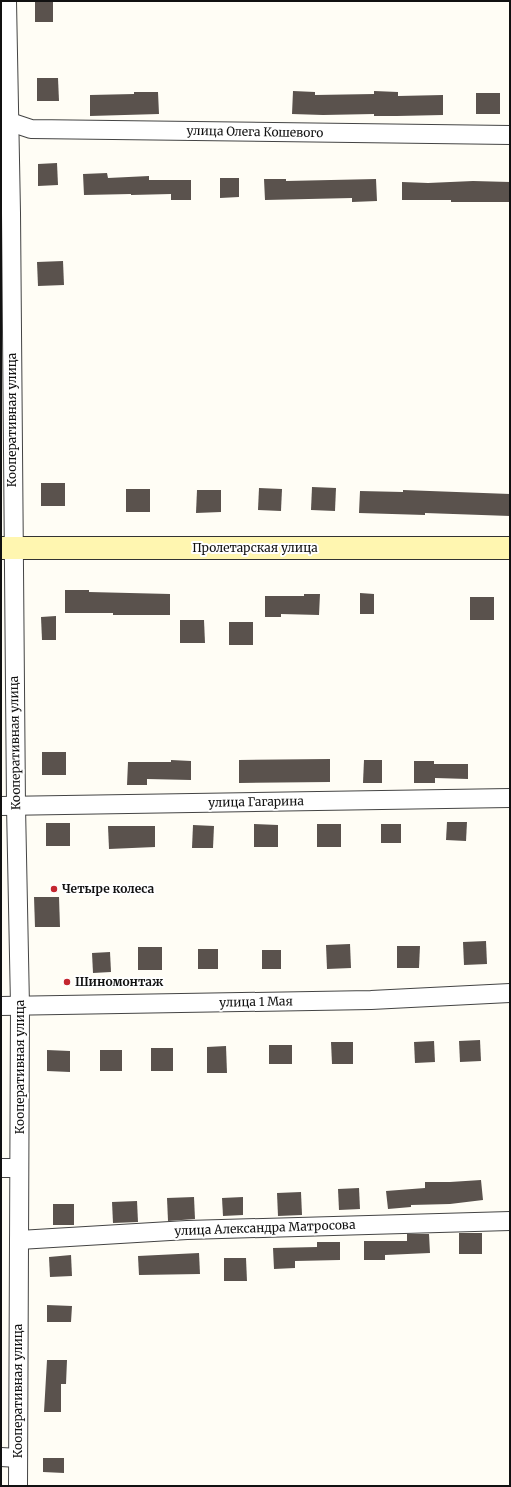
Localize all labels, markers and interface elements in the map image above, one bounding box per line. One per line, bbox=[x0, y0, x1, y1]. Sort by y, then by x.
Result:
street label: улица Олега Кошевого bbox=[187, 123, 323, 140]
street label: Кооперативная улица bbox=[4, 352, 19, 487]
street label: Пролетарская улица bbox=[192, 540, 318, 555]
street label: Кооперативная улица bbox=[6, 675, 23, 810]
street label: улица Гагарина bbox=[208, 793, 305, 810]
place label: Четыре колеса bbox=[62, 881, 154, 896]
marker: Четыре колеса bbox=[49, 884, 59, 894]
place label: Шиномонтаж bbox=[75, 974, 164, 989]
marker: Шиномонтаж bbox=[62, 977, 72, 987]
street label: улица 1 Мая bbox=[219, 993, 293, 1010]
street label: Кооперативная улица bbox=[12, 999, 27, 1134]
street label: улица Александра Матросова bbox=[174, 1217, 356, 1238]
street label: Кооперативная улица bbox=[10, 1323, 25, 1458]

